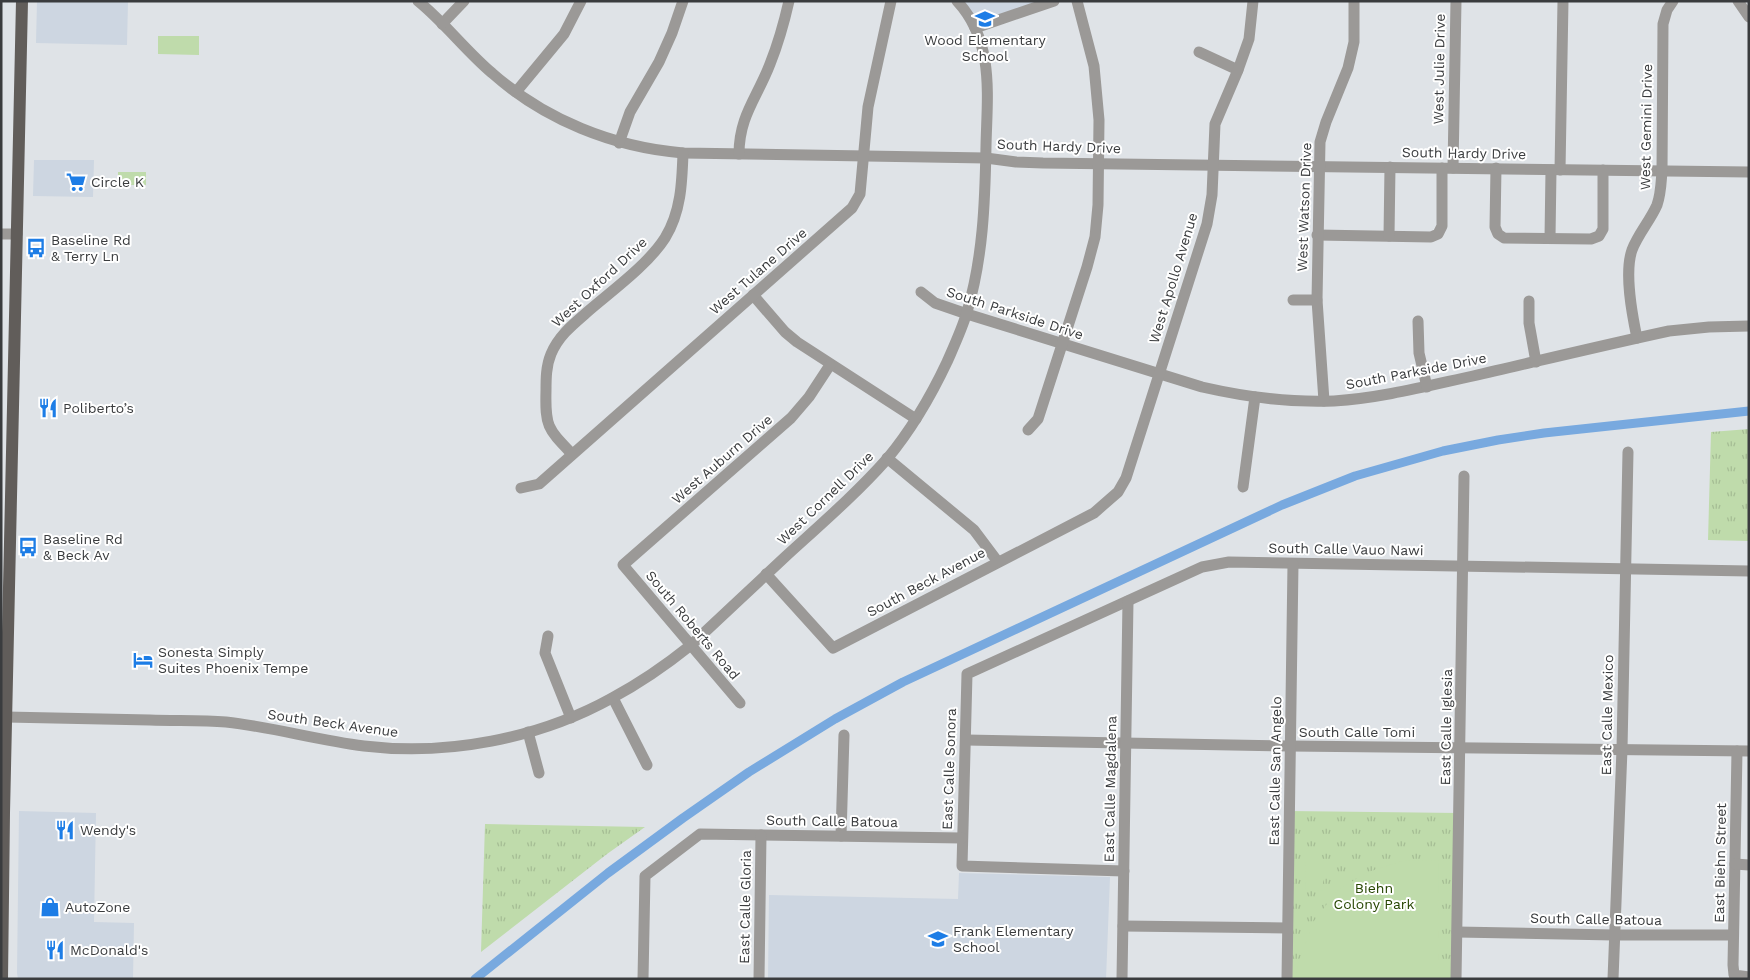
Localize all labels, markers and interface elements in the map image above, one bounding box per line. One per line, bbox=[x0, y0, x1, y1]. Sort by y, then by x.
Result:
school or university icon: Wood Elementary School bbox=[974, 8, 996, 30]
street label: West Julie Drive bbox=[1430, 13, 1448, 125]
place label: Wood Elementary School bbox=[924, 32, 1046, 64]
street label: West Gemini Drive bbox=[1637, 64, 1655, 190]
street label: South Hardy Drive bbox=[997, 136, 1121, 156]
street label: West Watson Drive bbox=[1294, 142, 1314, 272]
street label: South Hardy Drive bbox=[1402, 144, 1526, 162]
supermarket icon: Circle K bbox=[65, 171, 87, 193]
place label: Circle K bbox=[91, 174, 144, 190]
street label: West Apollo Avenue bbox=[1146, 211, 1200, 345]
street label: West Tulane Drive bbox=[706, 224, 810, 318]
place label: Baseline Rd & Terry Ln bbox=[51, 232, 131, 264]
street label: West Oxford Drive bbox=[548, 234, 650, 330]
bus stop icon: Baseline Rd & Terry Ln bbox=[25, 237, 47, 259]
street label: South Parkside Drive bbox=[945, 283, 1085, 343]
street label: South Parkside Drive bbox=[1344, 350, 1488, 392]
restaurant icon: Poliberto’s bbox=[37, 397, 59, 419]
place label: Poliberto’s bbox=[63, 400, 134, 416]
street label: West Auburn Drive bbox=[669, 411, 775, 507]
street label: West Cornell Drive bbox=[774, 448, 876, 548]
place label: Baseline Rd & Beck Av bbox=[43, 531, 123, 563]
bus stop icon: Baseline Rd & Beck Av bbox=[17, 536, 39, 558]
street label: South Calle Vauo Nawi bbox=[1268, 540, 1424, 558]
street label: South Beck Avenue bbox=[864, 544, 988, 620]
street label: South Roberts Road bbox=[643, 567, 743, 683]
place label: Sonesta Simply Suites Phoenix Tempe bbox=[158, 644, 308, 676]
hotel icon: Sonesta Simply Suites Phoenix Tempe bbox=[132, 649, 154, 671]
street label: East Calle Mexico bbox=[1598, 654, 1616, 776]
street label: East Calle Iglesia bbox=[1437, 668, 1455, 785]
street label: East Calle San Angelo bbox=[1266, 696, 1284, 846]
street label: South Beck Avenue bbox=[267, 706, 399, 740]
street label: East Calle Sonora bbox=[939, 708, 959, 830]
street label: East Calle Magdalena bbox=[1101, 715, 1119, 862]
street label: South Calle Tomi bbox=[1299, 724, 1415, 740]
street label: East Biehn Street bbox=[1711, 803, 1729, 923]
street label: South Calle Batoua bbox=[766, 812, 898, 830]
restaurant icon: Wendy's bbox=[54, 819, 76, 841]
place label: Wendy's bbox=[80, 822, 136, 838]
street label: East Calle Gloria bbox=[736, 850, 754, 964]
park label: Biehn Colony Park bbox=[1334, 880, 1415, 912]
shop icon: AutoZone bbox=[39, 896, 61, 918]
place label: AutoZone bbox=[65, 899, 130, 915]
street label: South Calle Batoua bbox=[1530, 910, 1662, 928]
place label: Frank Elementary School bbox=[953, 923, 1074, 955]
school or university icon: Frank Elementary School bbox=[927, 928, 949, 950]
restaurant icon: McDonald's bbox=[44, 939, 66, 961]
place label: McDonald's bbox=[70, 942, 148, 958]

